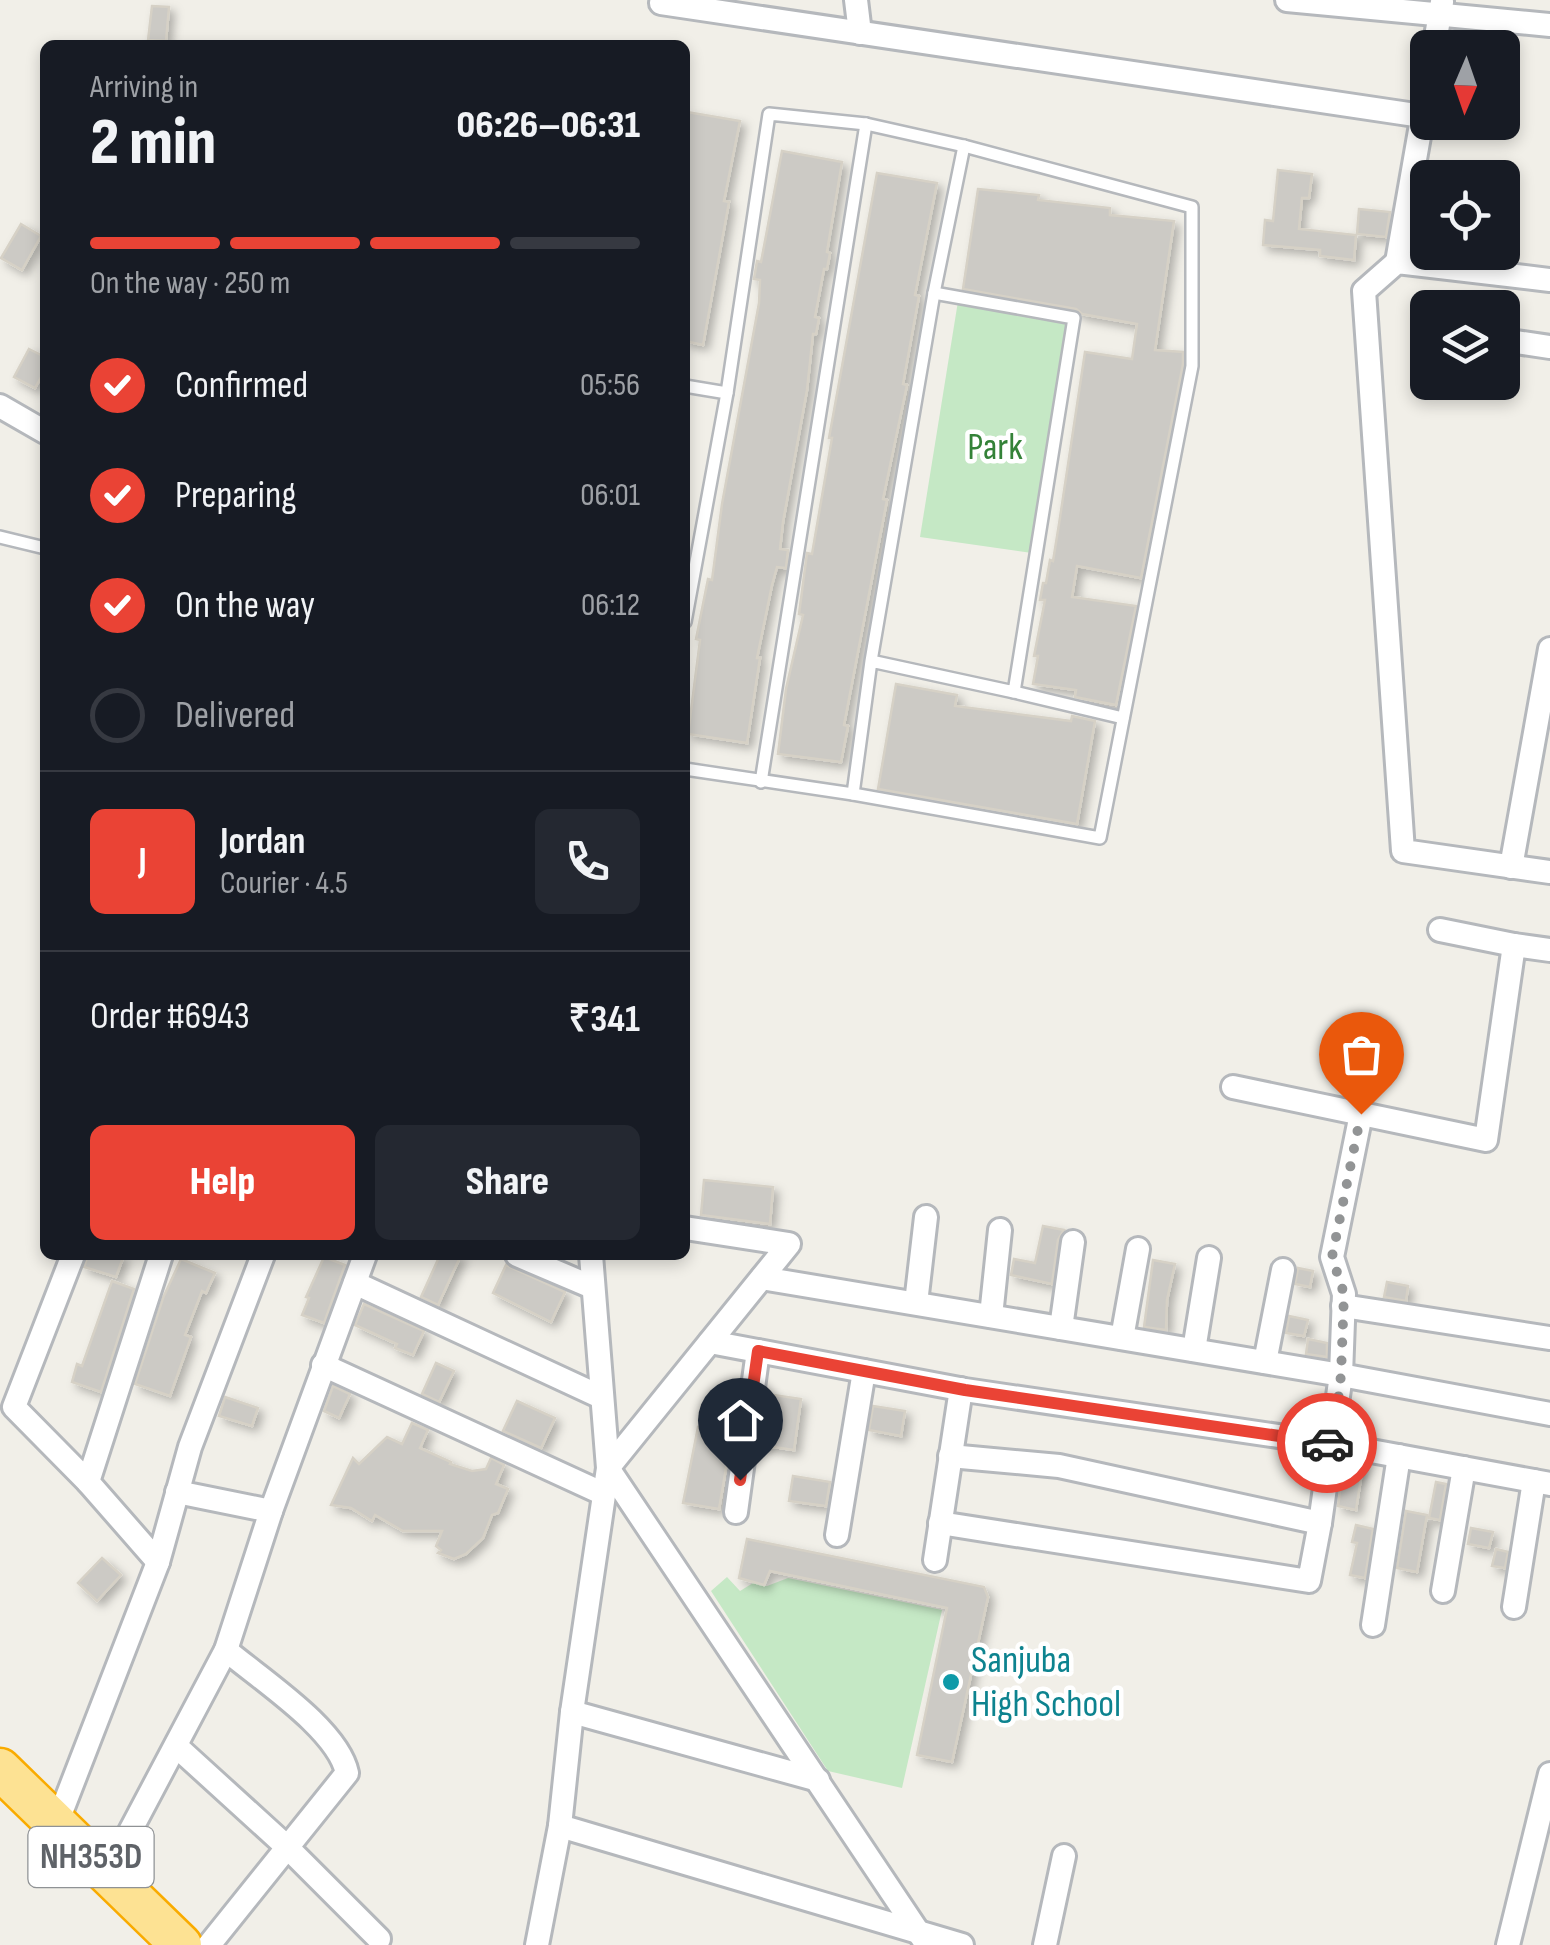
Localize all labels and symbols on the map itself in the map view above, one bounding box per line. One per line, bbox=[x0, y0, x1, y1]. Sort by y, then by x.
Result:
north arrow bbox=[1410, 30, 1520, 140]
park label: Park bbox=[967, 425, 1023, 470]
pin bbox=[1319, 1012, 1404, 1115]
pin bbox=[698, 1378, 783, 1481]
courier bbox=[1277, 1393, 1377, 1493]
place label: Sanjuba High School bbox=[971, 1638, 1121, 1727]
marker: Sanjuba High School bbox=[940, 1671, 962, 1693]
road number: NH353D bbox=[28, 1827, 154, 1887]

